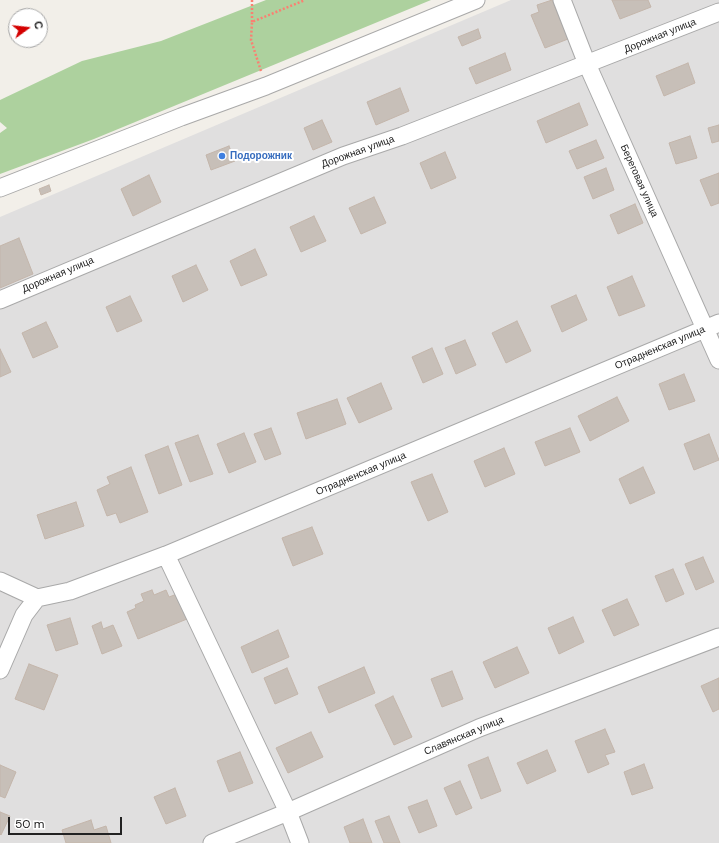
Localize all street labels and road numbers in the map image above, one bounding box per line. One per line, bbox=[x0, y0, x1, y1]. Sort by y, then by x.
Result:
street label: Дорожная улица bbox=[622, 16, 698, 56]
street label: Дорожная улица bbox=[320, 133, 396, 171]
street label: Береговая улица bbox=[618, 143, 660, 219]
street label: Дорожная улица bbox=[20, 254, 96, 296]
street label: Отрадненская улица bbox=[613, 324, 707, 372]
street label: Отрадненская улица bbox=[314, 450, 408, 498]
street label: Славянская улица bbox=[422, 714, 506, 758]

